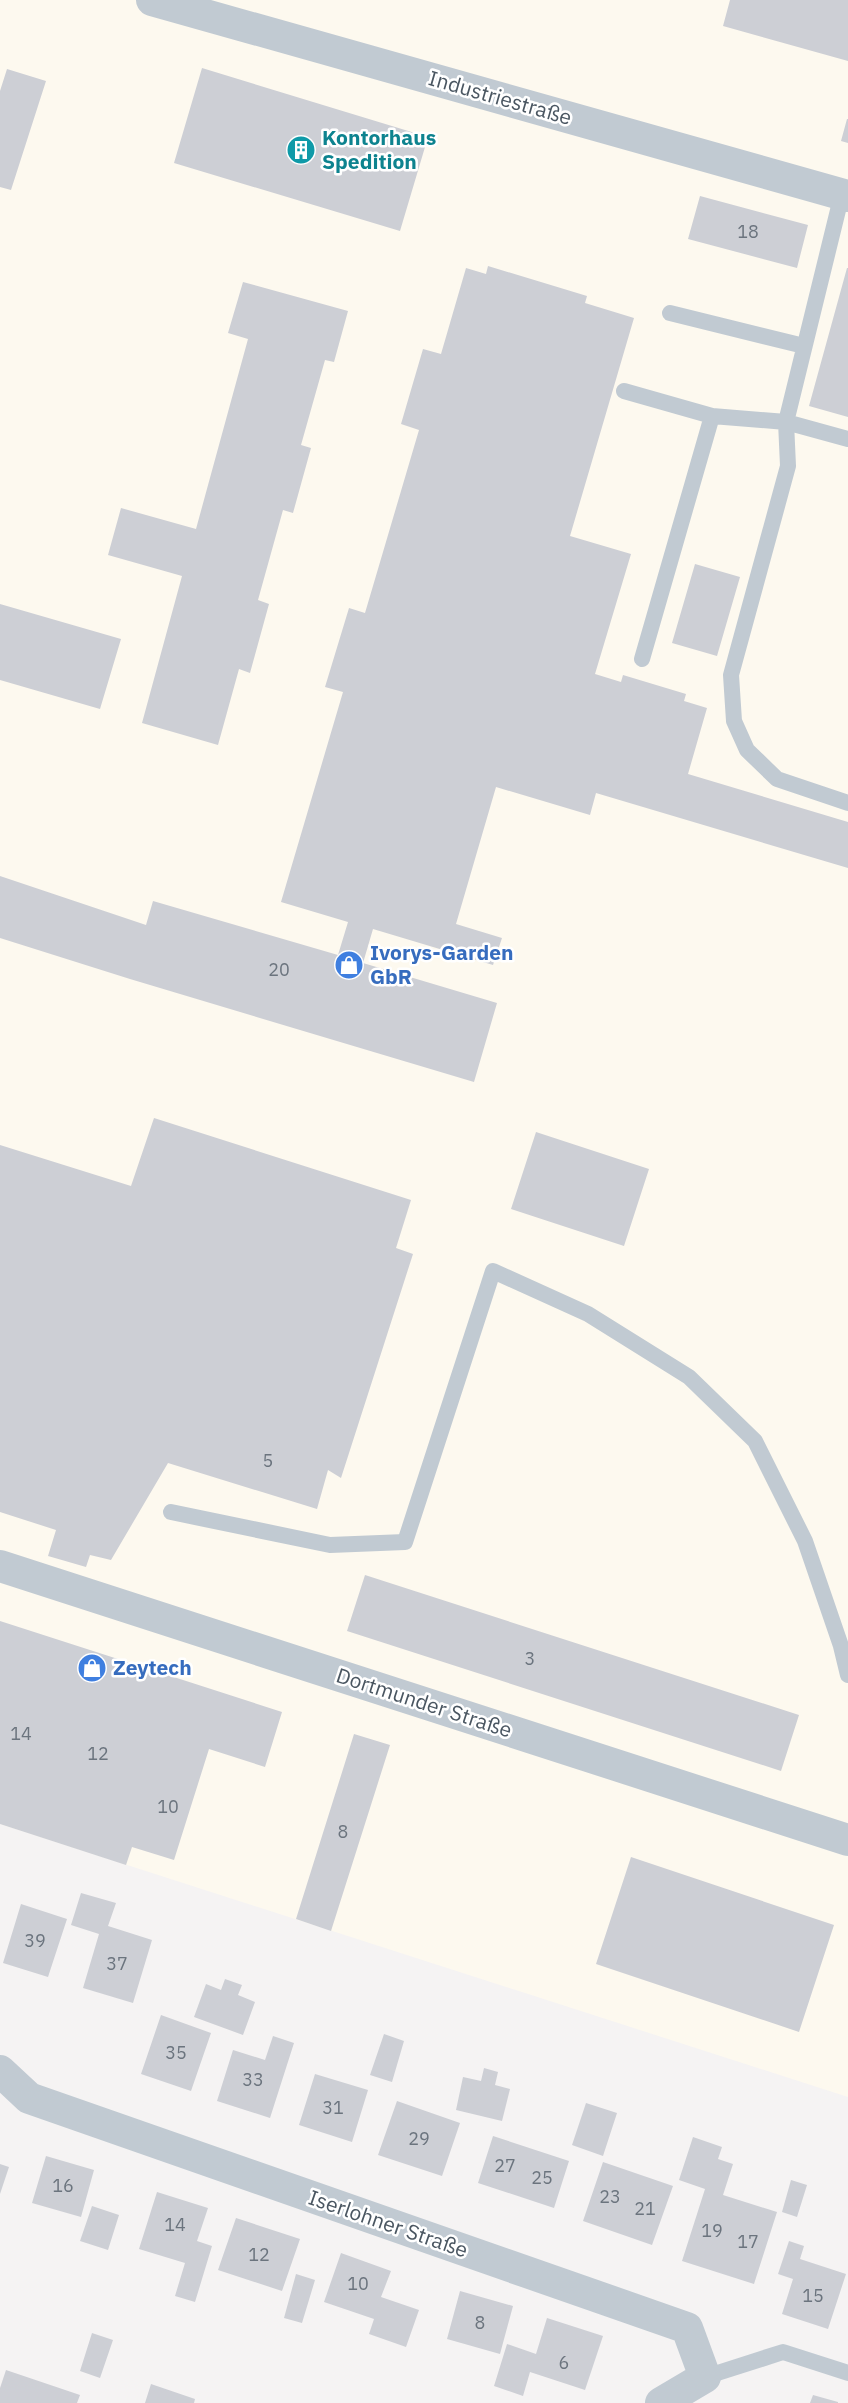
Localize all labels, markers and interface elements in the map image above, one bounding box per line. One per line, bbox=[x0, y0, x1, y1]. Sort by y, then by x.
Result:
street label: Industriestraße bbox=[425, 63, 575, 131]
place label: Kontorhaus Spedition bbox=[322, 123, 436, 175]
building icon: Kontorhaus Spedition bbox=[285, 134, 317, 166]
house number: 18 bbox=[737, 220, 759, 243]
place label: Ivorys-Garden GbR bbox=[370, 938, 514, 990]
shop icon: Ivorys-Garden GbR bbox=[333, 949, 365, 981]
house number: 20 bbox=[268, 958, 290, 981]
house number: 5 bbox=[263, 1449, 273, 1472]
house number: 3 bbox=[525, 1647, 535, 1670]
shop icon: Zeytech bbox=[76, 1652, 108, 1684]
place label: Zeytech bbox=[113, 1653, 192, 1681]
street label: Dortmunder Straße bbox=[333, 1660, 516, 1744]
house number: 14 bbox=[10, 1722, 32, 1745]
house number: 12 bbox=[87, 1742, 109, 1765]
house number: 10 bbox=[157, 1795, 179, 1818]
house number: 8 bbox=[338, 1820, 348, 1843]
house number: 39 bbox=[24, 1929, 46, 1952]
house number: 37 bbox=[106, 1952, 128, 1975]
house number: 35 bbox=[165, 2041, 187, 2064]
house number: 33 bbox=[242, 2068, 264, 2091]
house number: 31 bbox=[322, 2096, 344, 2119]
house number: 29 bbox=[408, 2127, 430, 2150]
house number: 27 bbox=[494, 2154, 516, 2177]
house number: 25 bbox=[531, 2166, 553, 2189]
house number: 16 bbox=[52, 2174, 74, 2197]
street label: Iserlohner Straße bbox=[305, 2183, 472, 2263]
house number: 23 bbox=[599, 2185, 621, 2208]
house number: 21 bbox=[634, 2197, 656, 2220]
house number: 14 bbox=[164, 2213, 186, 2236]
house number: 19 bbox=[701, 2219, 723, 2242]
house number: 17 bbox=[737, 2230, 759, 2253]
house number: 12 bbox=[248, 2243, 270, 2266]
house number: 10 bbox=[347, 2272, 369, 2295]
house number: 15 bbox=[802, 2284, 824, 2307]
house number: 8 bbox=[475, 2311, 485, 2334]
house number: 6 bbox=[559, 2351, 569, 2374]

